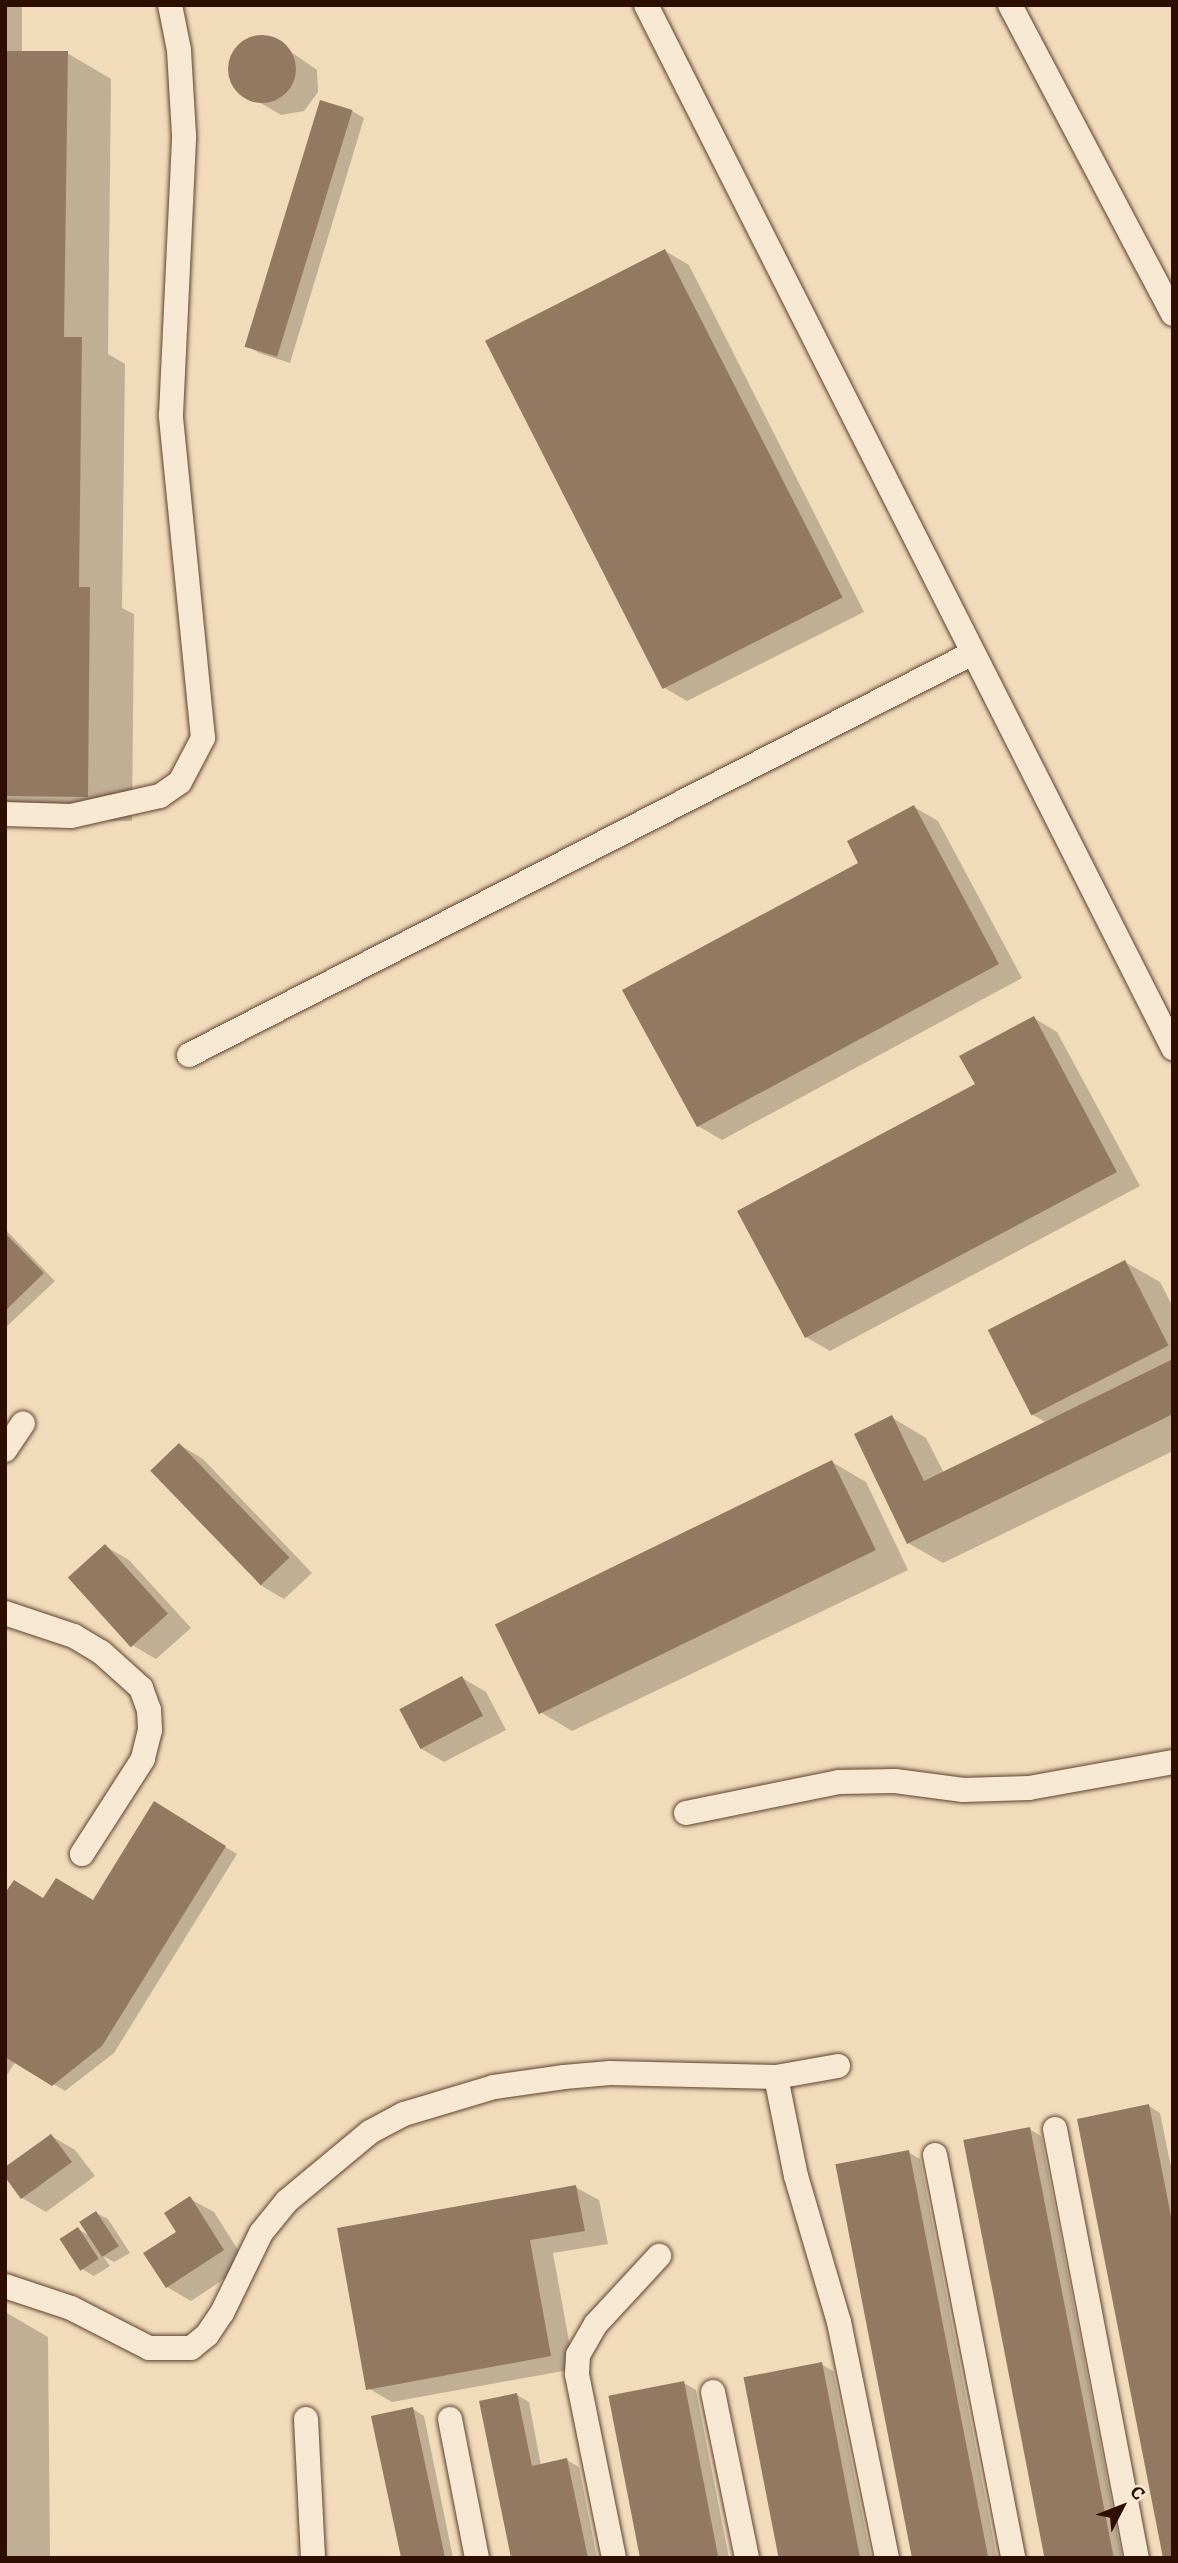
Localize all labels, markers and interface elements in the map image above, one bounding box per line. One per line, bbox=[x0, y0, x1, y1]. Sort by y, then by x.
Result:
north arrow bbox=[1087, 2472, 1157, 2542]
text: С bbox=[1124, 2480, 1151, 2506]

